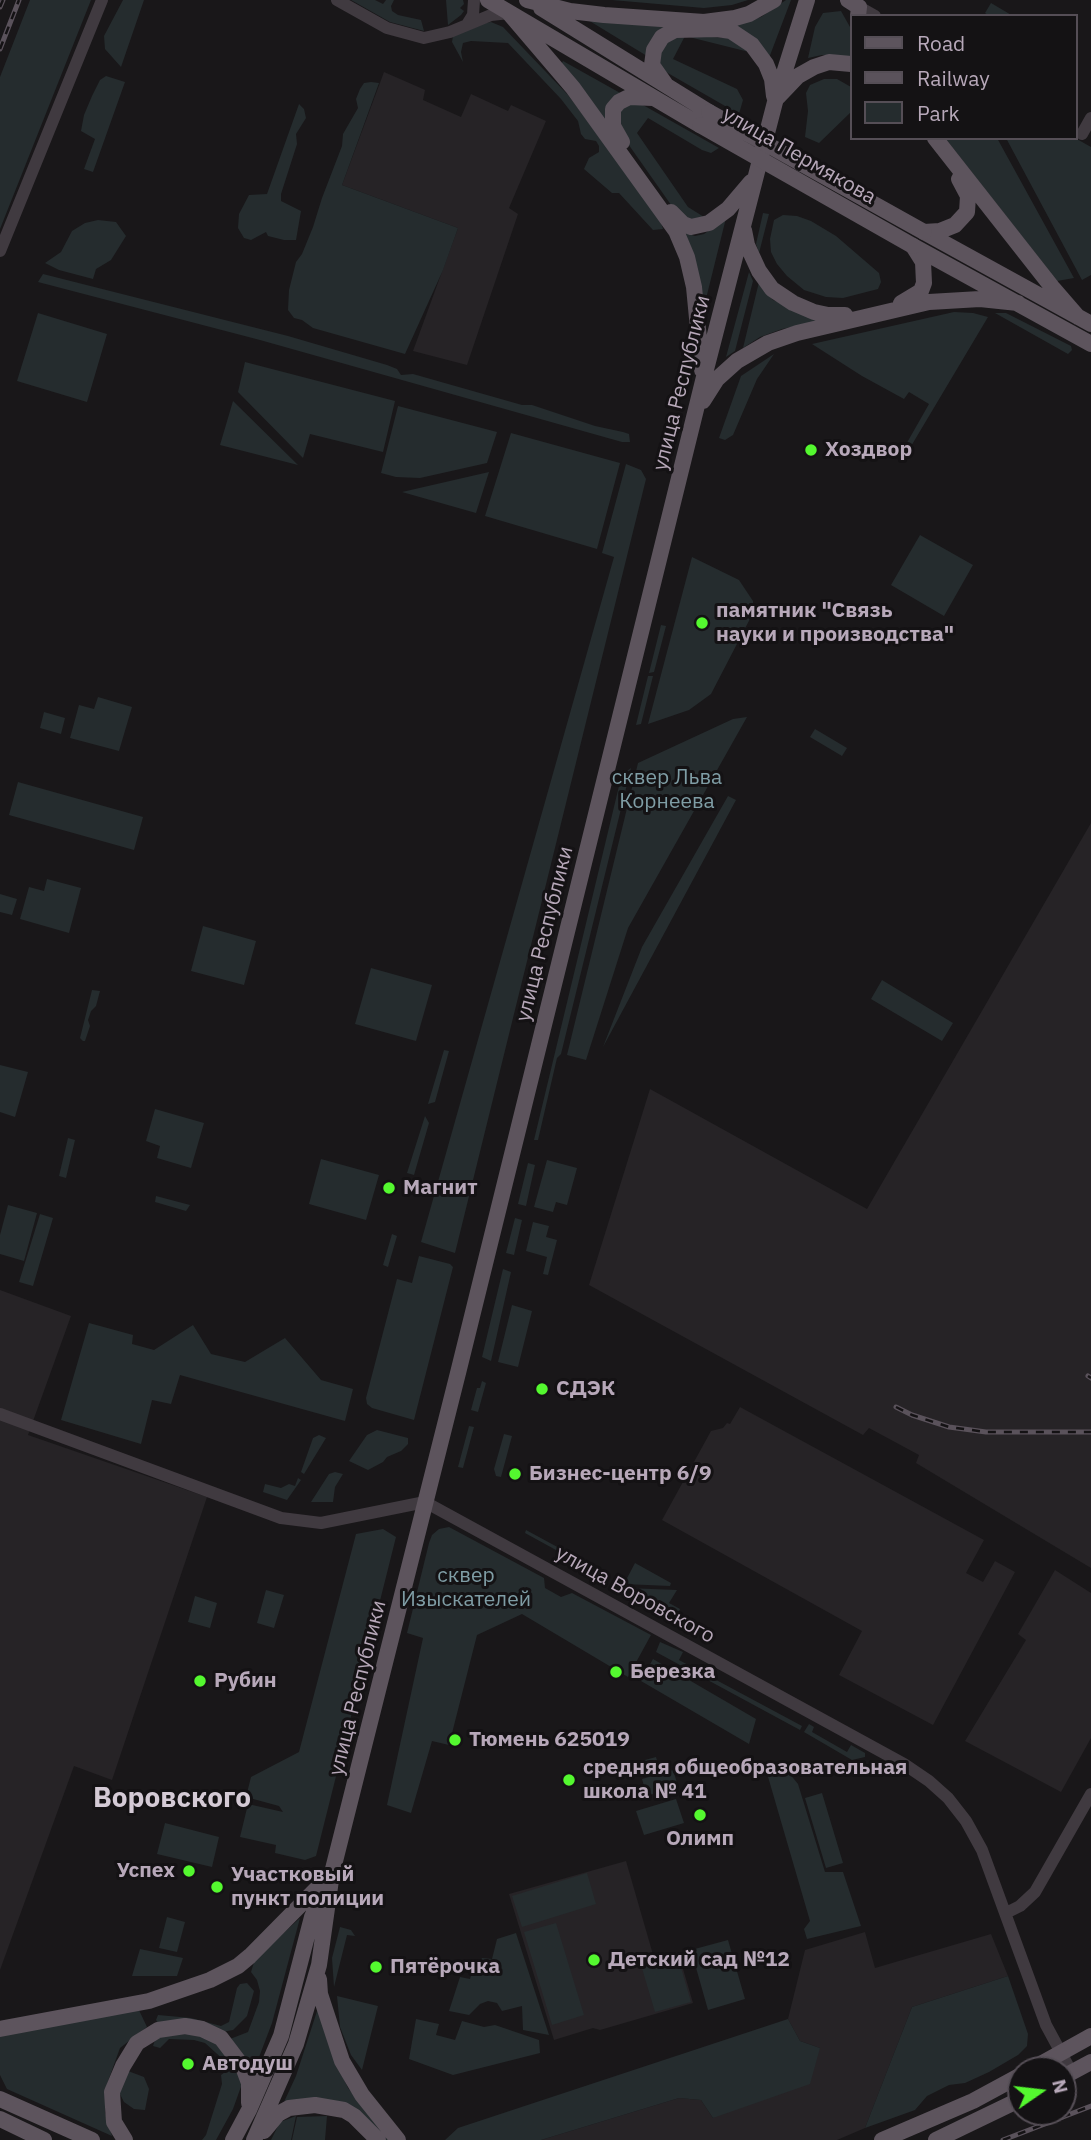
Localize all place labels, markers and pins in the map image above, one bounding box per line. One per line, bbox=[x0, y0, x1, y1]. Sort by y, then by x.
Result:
place label: Хоздвор bbox=[825, 437, 912, 463]
marker: Хоздвор bbox=[803, 442, 819, 458]
place label: памятник "Связь науки и производства" bbox=[716, 598, 954, 648]
marker: памятник "Связь науки и производства" bbox=[694, 615, 710, 631]
place label: Магнит bbox=[403, 1175, 478, 1201]
marker: Магнит bbox=[381, 1180, 397, 1196]
place label: СДЭК bbox=[556, 1376, 615, 1402]
marker: СДЭК bbox=[534, 1381, 550, 1397]
place label: Бизнес-центр 6/9 bbox=[529, 1461, 712, 1487]
marker: Бизнес-центр 6/9 bbox=[507, 1466, 523, 1482]
place label: Березка bbox=[630, 1659, 715, 1685]
marker: Березка bbox=[608, 1664, 624, 1680]
place label: Рубин bbox=[214, 1668, 277, 1694]
marker: Рубин bbox=[192, 1673, 208, 1689]
place label: Тюмень 625019 bbox=[469, 1727, 630, 1753]
marker: Тюмень 625019 bbox=[447, 1732, 463, 1748]
place label: средняя общеобразовательная школа № 41 bbox=[583, 1755, 907, 1805]
marker: средняя общеобразовательная школа № 41 bbox=[561, 1772, 577, 1788]
marker: Олимп bbox=[692, 1807, 708, 1823]
place label: Олимп bbox=[666, 1826, 734, 1852]
place label: Успех bbox=[117, 1858, 175, 1884]
place label: Участковый пункт полиции bbox=[231, 1862, 384, 1912]
marker: Успех bbox=[181, 1863, 197, 1879]
marker: Участковый пункт полиции bbox=[209, 1879, 225, 1895]
place label: Детский сад №12 bbox=[608, 1947, 790, 1973]
marker: Детский сад №12 bbox=[586, 1952, 602, 1968]
place label: Пятёрочка bbox=[390, 1954, 500, 1980]
marker: Пятёрочка bbox=[368, 1959, 384, 1975]
place label: Автодуш bbox=[202, 2051, 293, 2077]
marker: Автодуш bbox=[180, 2056, 196, 2072]

